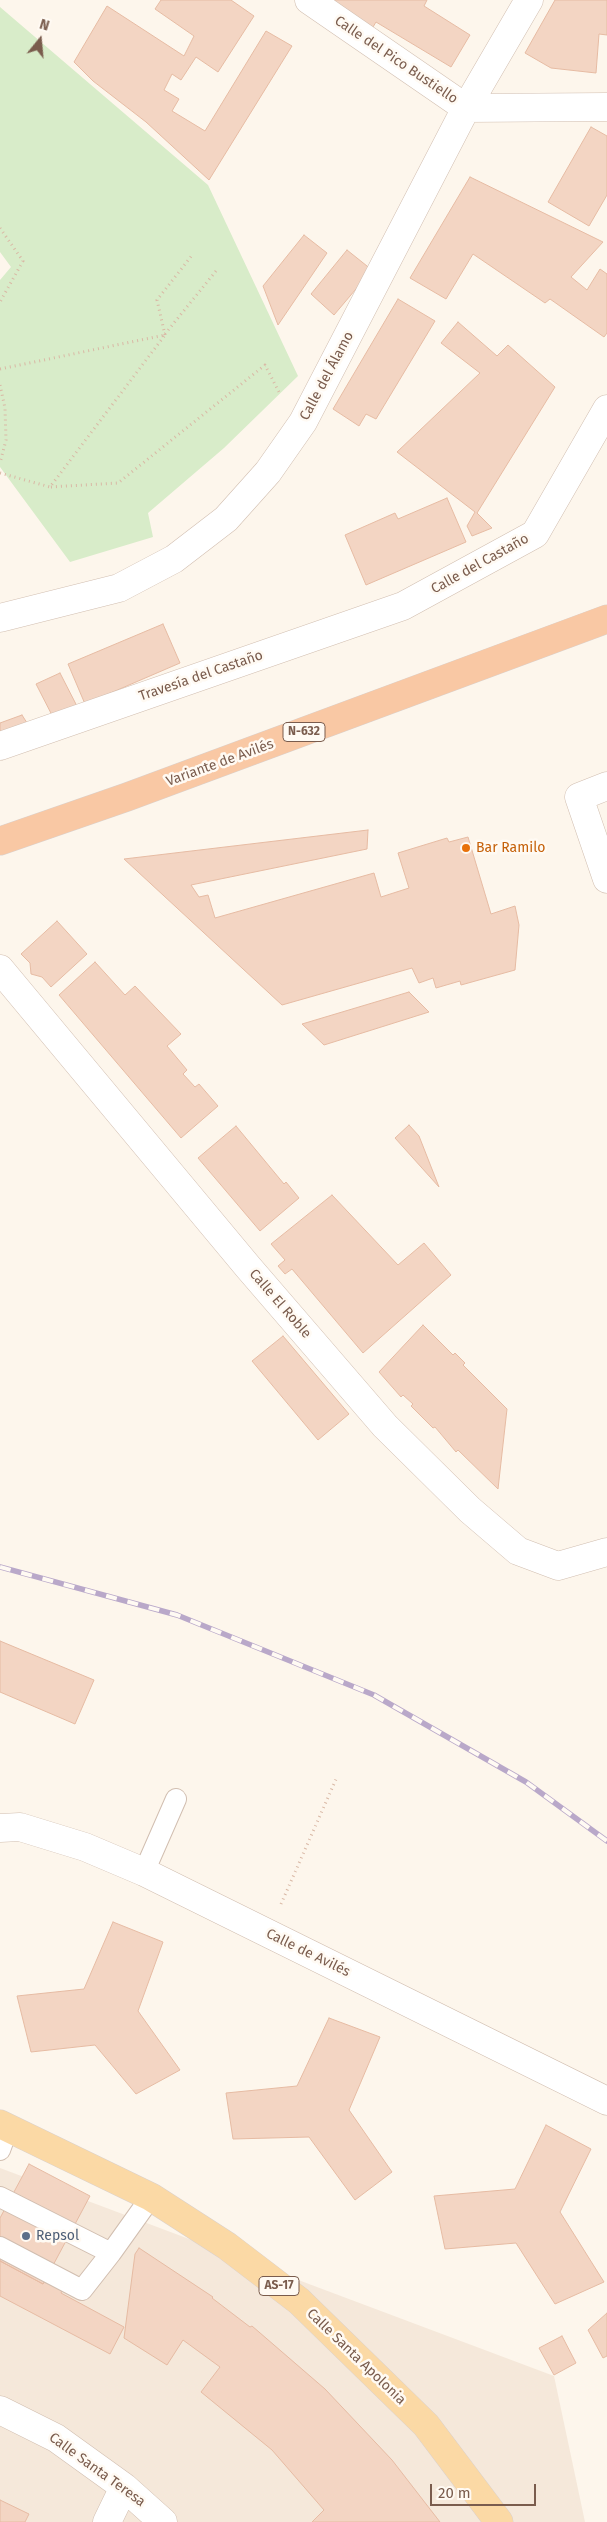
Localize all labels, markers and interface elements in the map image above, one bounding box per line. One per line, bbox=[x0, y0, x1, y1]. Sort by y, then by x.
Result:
street label: Calle del Pico Bustiello bbox=[331, 12, 461, 108]
north arrow bbox=[15, 15, 65, 65]
text: N bbox=[38, 16, 51, 35]
street label: Calle del Álamo bbox=[297, 329, 357, 423]
street label: Calle del Castaño bbox=[428, 530, 532, 598]
street label: Travesía del Castaño bbox=[137, 647, 265, 705]
road number: N-632 bbox=[283, 722, 325, 742]
street label: Variante de Avilés bbox=[164, 736, 276, 790]
place label: Bar Ramilo bbox=[476, 840, 545, 856]
marker: Bar Ramilo bbox=[460, 842, 472, 854]
street label: Calle El Roble bbox=[245, 1266, 315, 1342]
street label: Calle de Avilés bbox=[263, 1925, 353, 1981]
place label: Repsol bbox=[36, 2228, 79, 2244]
marker: Repsol bbox=[20, 2230, 32, 2242]
road number: AS-17 bbox=[259, 2276, 299, 2296]
street label: Calle Santa Apolonia bbox=[303, 2306, 409, 2408]
street label: Calle Santa Teresa bbox=[46, 2429, 148, 2511]
scale bar bbox=[432, 2474, 538, 2506]
text: 20 m bbox=[438, 2484, 471, 2502]

